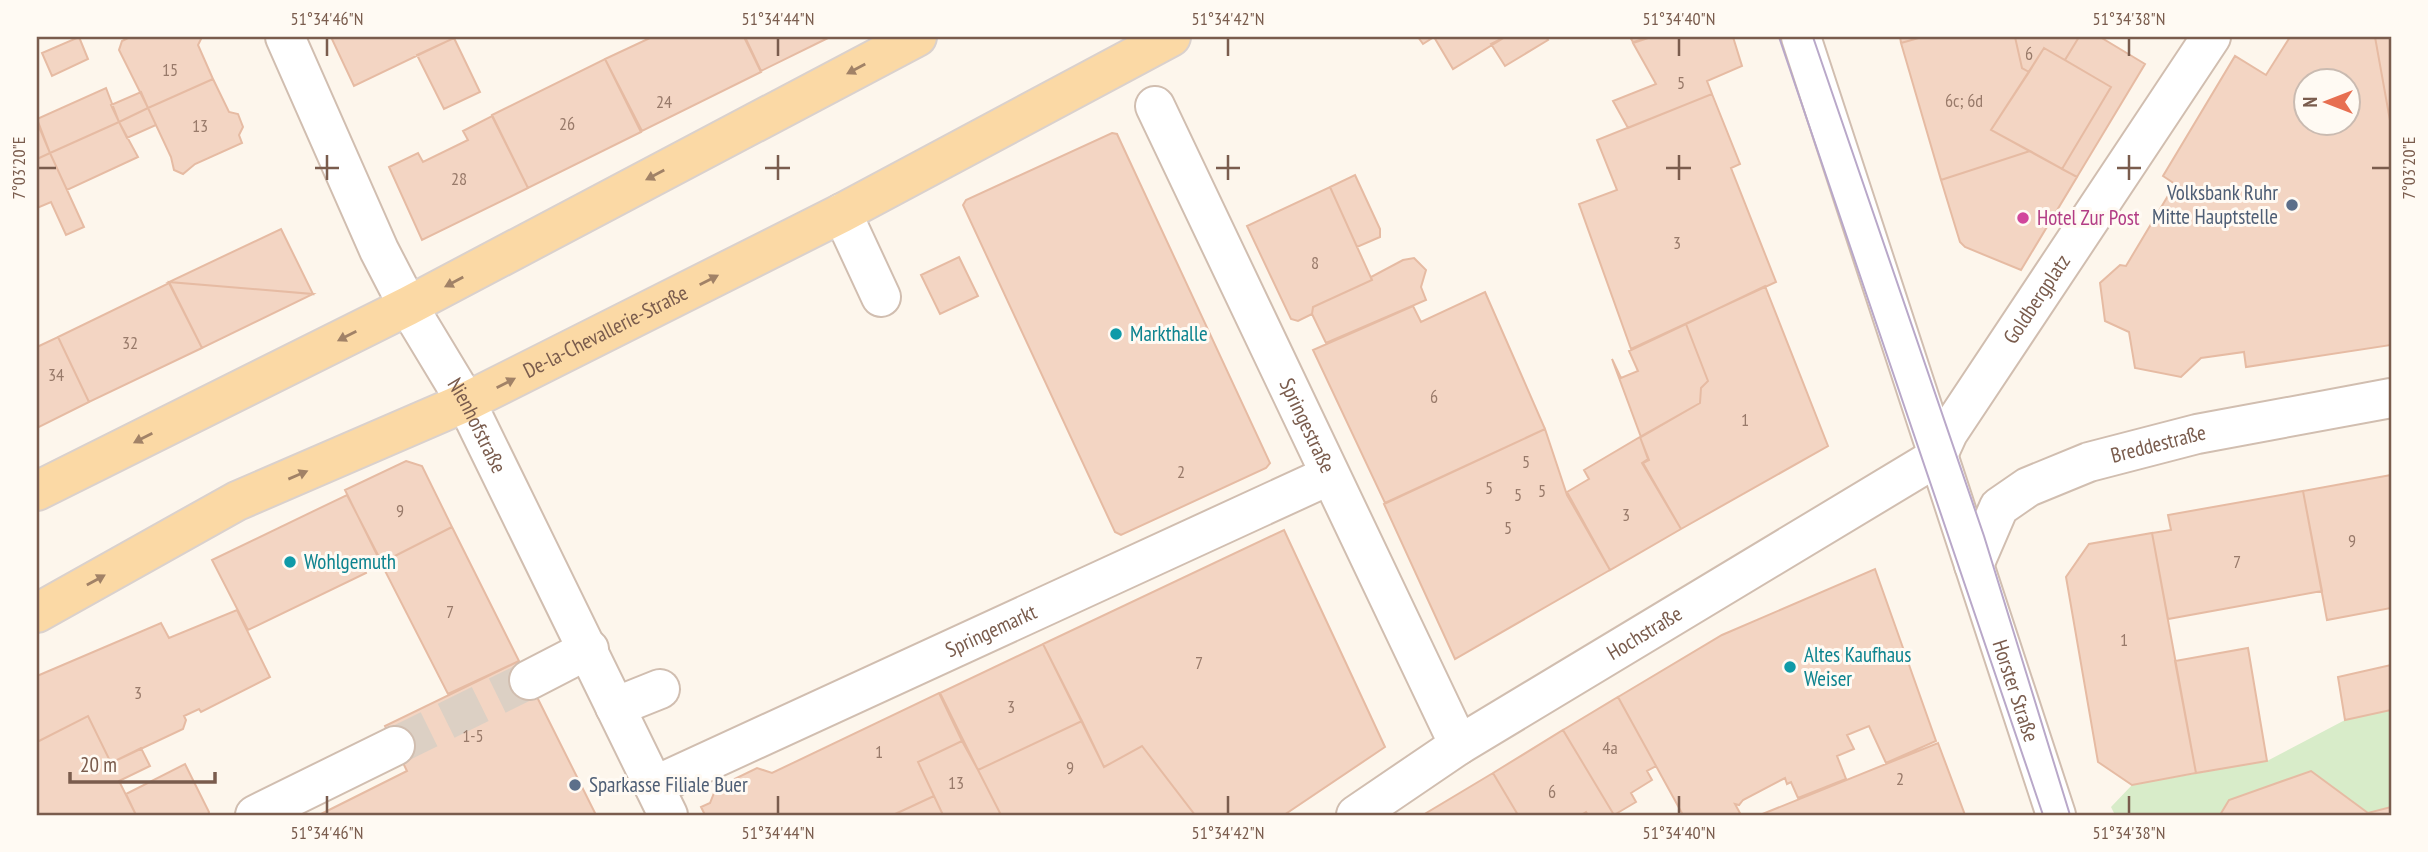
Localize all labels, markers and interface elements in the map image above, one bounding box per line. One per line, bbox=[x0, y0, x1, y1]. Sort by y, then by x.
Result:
text: 51°34'46"N bbox=[291, 7, 363, 30]
text: 51°34'44"N bbox=[742, 7, 814, 30]
text: 51°34'42"N bbox=[1192, 7, 1264, 30]
text: 51°34'40"N bbox=[1643, 7, 1715, 30]
text: 51°34'38"N bbox=[2093, 7, 2165, 30]
house number: 6 bbox=[2025, 42, 2033, 65]
house number: 15 bbox=[162, 58, 178, 81]
one-way arrow bbox=[846, 63, 866, 74]
north arrow bbox=[2292, 66, 2362, 136]
house number: 5 bbox=[1677, 71, 1685, 94]
house number: 6c; 6d bbox=[1945, 89, 1983, 112]
house number: 24 bbox=[656, 90, 672, 113]
text: N bbox=[2298, 97, 2322, 107]
house number: 26 bbox=[559, 112, 575, 135]
house number: 13 bbox=[192, 114, 208, 137]
text: 7°03'20"E bbox=[7, 137, 30, 199]
text: 7°03'20"E bbox=[2397, 137, 2420, 199]
house number: 28 bbox=[451, 167, 467, 190]
one-way arrow bbox=[645, 169, 665, 181]
place label: Volksbank Ruhr Mitte Hauptstelle bbox=[2152, 179, 2278, 230]
marker: Volksbank Ruhr Mitte Hauptstelle bbox=[2284, 197, 2300, 213]
place label: Hotel Zur Post bbox=[2037, 204, 2140, 231]
marker: Hotel Zur Post bbox=[2015, 210, 2031, 226]
house number: 3 bbox=[1673, 231, 1681, 254]
street label: Goldbergplatz bbox=[1997, 249, 2076, 349]
house number: 8 bbox=[1311, 251, 1319, 274]
one-way arrow bbox=[699, 275, 719, 286]
one-way arrow bbox=[444, 276, 464, 287]
street label: De-la-Chevallerie-Straße bbox=[519, 279, 692, 384]
place label: Markthalle bbox=[1130, 320, 1208, 347]
marker: Markthalle bbox=[1108, 326, 1124, 342]
house number: 32 bbox=[122, 331, 138, 354]
one-way arrow bbox=[337, 331, 357, 342]
house number: 34 bbox=[48, 363, 64, 386]
street label: Nienhofstraße bbox=[442, 373, 513, 477]
street label: Springestraße bbox=[1274, 374, 1342, 477]
one-way arrow bbox=[496, 377, 516, 389]
house number: 6 bbox=[1430, 385, 1438, 408]
house number: 1 bbox=[1741, 408, 1749, 431]
street label: Breddestraße bbox=[2108, 419, 2208, 469]
one-way arrow bbox=[133, 433, 153, 444]
house number: 5 bbox=[1522, 450, 1530, 473]
house number: 2 bbox=[1177, 460, 1185, 483]
one-way arrow bbox=[287, 469, 308, 480]
house number: 5 bbox=[1485, 476, 1493, 499]
house number: 5 bbox=[1538, 479, 1546, 502]
house number: 5 bbox=[1514, 483, 1522, 506]
house number: 9 bbox=[396, 499, 404, 522]
house number: 3 bbox=[1622, 503, 1630, 526]
house number: 5 bbox=[1504, 516, 1512, 539]
house number: 9 bbox=[2348, 529, 2356, 552]
place label: Wohlgemuth bbox=[304, 548, 396, 575]
house number: 7 bbox=[2233, 550, 2241, 573]
marker: Wohlgemuth bbox=[282, 554, 298, 570]
one-way arrow bbox=[87, 574, 106, 586]
street label: Springemarkt bbox=[941, 598, 1041, 663]
house number: 7 bbox=[446, 600, 454, 623]
street label: Hochstraße bbox=[1602, 600, 1687, 666]
house number: 1 bbox=[2120, 628, 2128, 651]
street label: Horster Straße bbox=[1986, 636, 2045, 745]
place label: Altes Kaufhaus Weiser bbox=[1804, 641, 1911, 692]
house number: 7 bbox=[1195, 651, 1203, 674]
marker: Altes Kaufhaus Weiser bbox=[1782, 659, 1798, 675]
house number: 3 bbox=[134, 681, 142, 704]
house number: 3 bbox=[1007, 695, 1015, 718]
house number: 1-5 bbox=[462, 724, 484, 747]
house number: 4a bbox=[1602, 736, 1618, 759]
scale bar bbox=[70, 740, 215, 784]
house number: 1 bbox=[875, 740, 883, 763]
text: 20 m bbox=[80, 751, 117, 778]
house number: 9 bbox=[1066, 756, 1074, 779]
house number: 2 bbox=[1896, 767, 1904, 790]
place label: Sparkasse Filiale Buer bbox=[589, 771, 748, 798]
house number: 13 bbox=[948, 771, 964, 794]
marker: Sparkasse Filiale Buer bbox=[567, 777, 583, 793]
house number: 6 bbox=[1548, 780, 1556, 803]
text: 51°34'46"N bbox=[291, 821, 363, 844]
text: 51°34'44"N bbox=[742, 821, 814, 844]
text: 51°34'42"N bbox=[1192, 821, 1264, 844]
text: 51°34'40"N bbox=[1643, 821, 1715, 844]
text: 51°34'38"N bbox=[2093, 821, 2165, 844]

